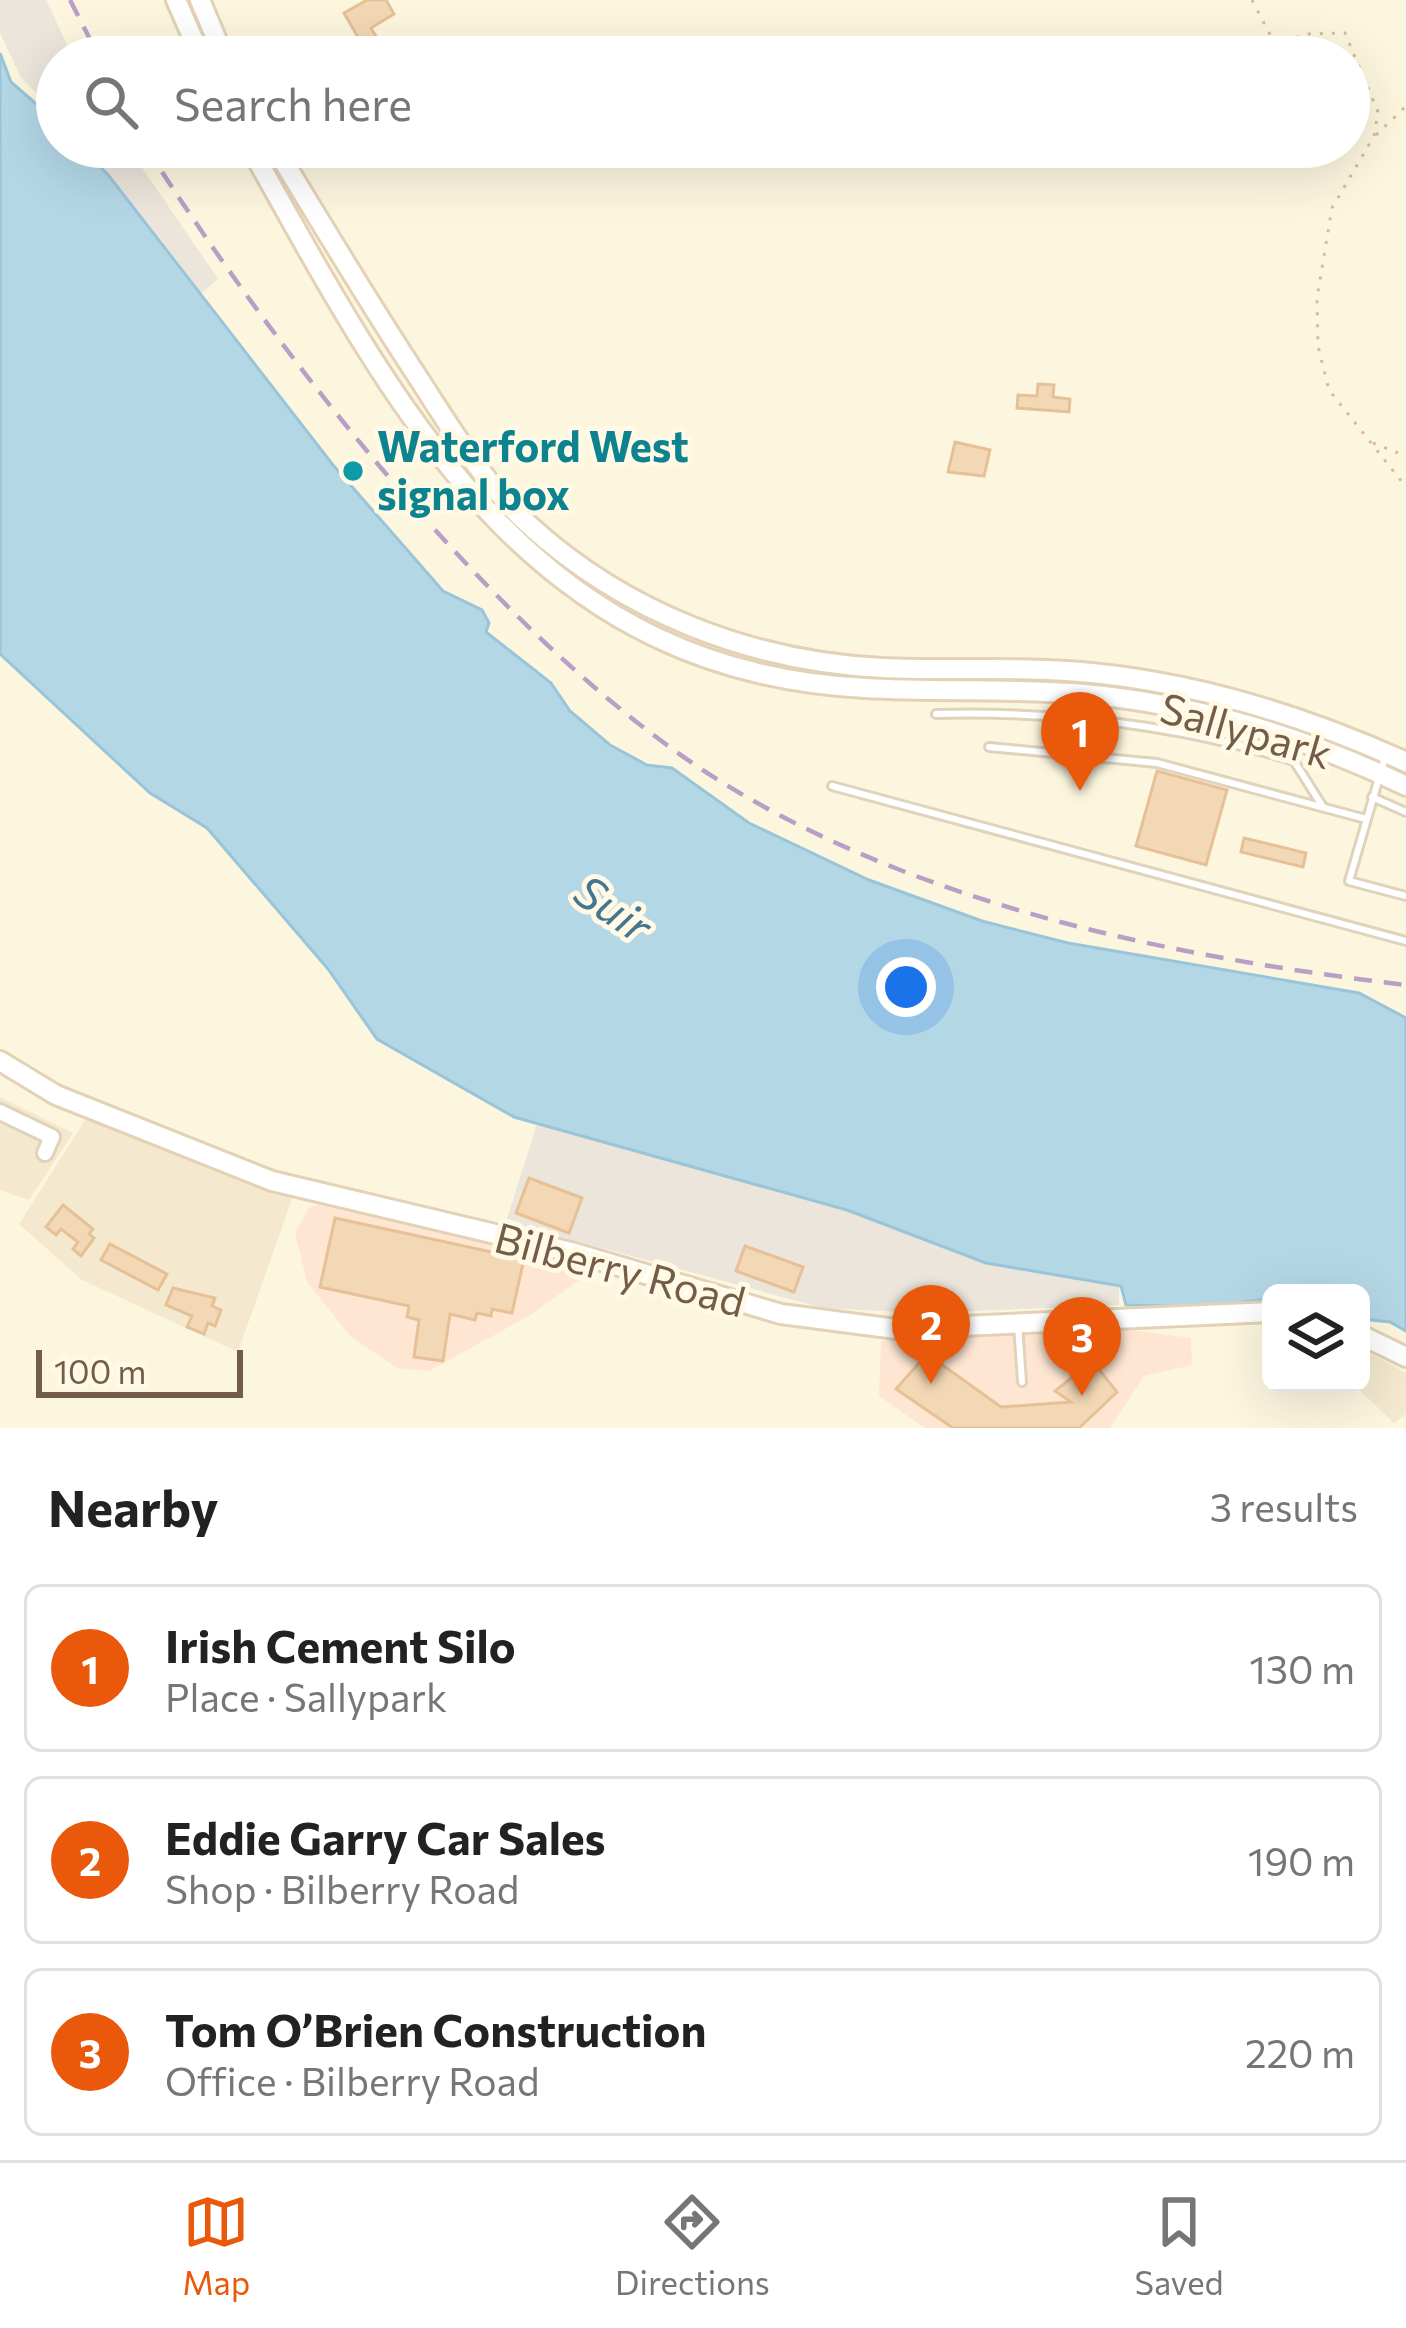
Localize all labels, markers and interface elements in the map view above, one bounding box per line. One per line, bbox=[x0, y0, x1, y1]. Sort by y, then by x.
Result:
search box bbox=[36, 36, 1370, 168]
icon: search bbox=[78, 69, 144, 135]
text: Search here bbox=[174, 75, 412, 130]
place label: Waterford West signal box bbox=[377, 419, 689, 519]
marker: Waterford West signal box bbox=[340, 458, 366, 484]
street label: Sallypark bbox=[1155, 680, 1338, 778]
pin: 1 bbox=[1041, 692, 1119, 791]
water label: Suir bbox=[565, 861, 665, 954]
your location bbox=[876, 957, 936, 1017]
street label: Bilberry Road bbox=[490, 1210, 751, 1326]
map controls bbox=[1262, 1284, 1370, 1392]
button: layers bbox=[1262, 1284, 1370, 1392]
pin: 2 bbox=[892, 1285, 970, 1384]
pin: 3 bbox=[1043, 1297, 1121, 1396]
scale bar bbox=[36, 1344, 243, 1397]
text: 100 m bbox=[54, 1350, 146, 1391]
text: Nearby bbox=[48, 1475, 218, 1538]
text: 3 results bbox=[1210, 1482, 1358, 1530]
text: Irish Cement Silo bbox=[165, 1617, 516, 1672]
text: 1 bbox=[81, 1644, 99, 1692]
text: 130 m bbox=[1249, 1644, 1355, 1692]
text: Place · Sallypark bbox=[165, 1672, 447, 1720]
text: Eddie Garry Car Sales bbox=[165, 1809, 606, 1864]
text: 2 bbox=[79, 1836, 101, 1884]
text: 190 m bbox=[1248, 1836, 1355, 1884]
text: Shop · Bilberry Road bbox=[165, 1864, 519, 1912]
text: Tom O’Brien Construction bbox=[165, 2001, 706, 2056]
text: 3 bbox=[79, 2028, 101, 2076]
text: 220 m bbox=[1245, 2028, 1355, 2076]
text: Office · Bilberry Road bbox=[165, 2056, 539, 2104]
tab: Map bbox=[182, 2189, 250, 2302]
tab: Directions bbox=[615, 2189, 770, 2302]
tab: Saved bbox=[1135, 2189, 1224, 2302]

